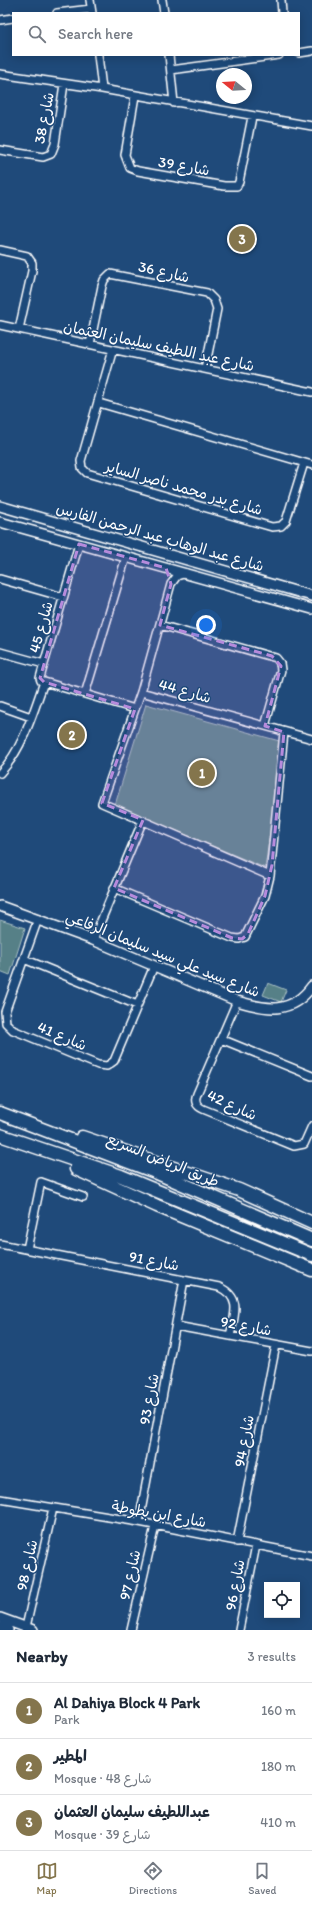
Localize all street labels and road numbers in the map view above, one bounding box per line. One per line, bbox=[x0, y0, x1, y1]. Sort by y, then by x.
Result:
street label: شارع 38 bbox=[30, 91, 59, 146]
street label: شارع 39 bbox=[157, 153, 211, 180]
street label: شارع 36 bbox=[136, 257, 191, 288]
street label: شارع عبد اللطيف سليمان العثمان bbox=[62, 317, 256, 376]
street label: شارع بدر محمد ناصر الساير bbox=[101, 456, 265, 520]
street label: شارع عبد الوهاب عبد الرحمن الفارس bbox=[54, 499, 266, 576]
street label: شارع 45 bbox=[25, 599, 58, 655]
street label: شارع 44 bbox=[156, 675, 213, 708]
street label: شارع سيد علي سيد سليمان الرفاعي bbox=[62, 907, 262, 1005]
street label: شارع 41 bbox=[34, 1018, 89, 1055]
street label: شارع 42 bbox=[204, 1086, 260, 1125]
street label: طريق الرياض السريع bbox=[103, 1129, 222, 1193]
street label: شارع 91 bbox=[127, 1247, 181, 1276]
street label: شارع 92 bbox=[219, 1312, 273, 1341]
street label: شارع 93 bbox=[135, 1372, 164, 1426]
street label: شارع 94 bbox=[230, 1413, 259, 1469]
street label: شارع ابن بطوطة bbox=[110, 1497, 208, 1532]
street label: شارع 98 bbox=[12, 1538, 43, 1593]
street label: شارع 97 bbox=[115, 1548, 145, 1602]
street label: شارع 96 bbox=[221, 1558, 250, 1612]

